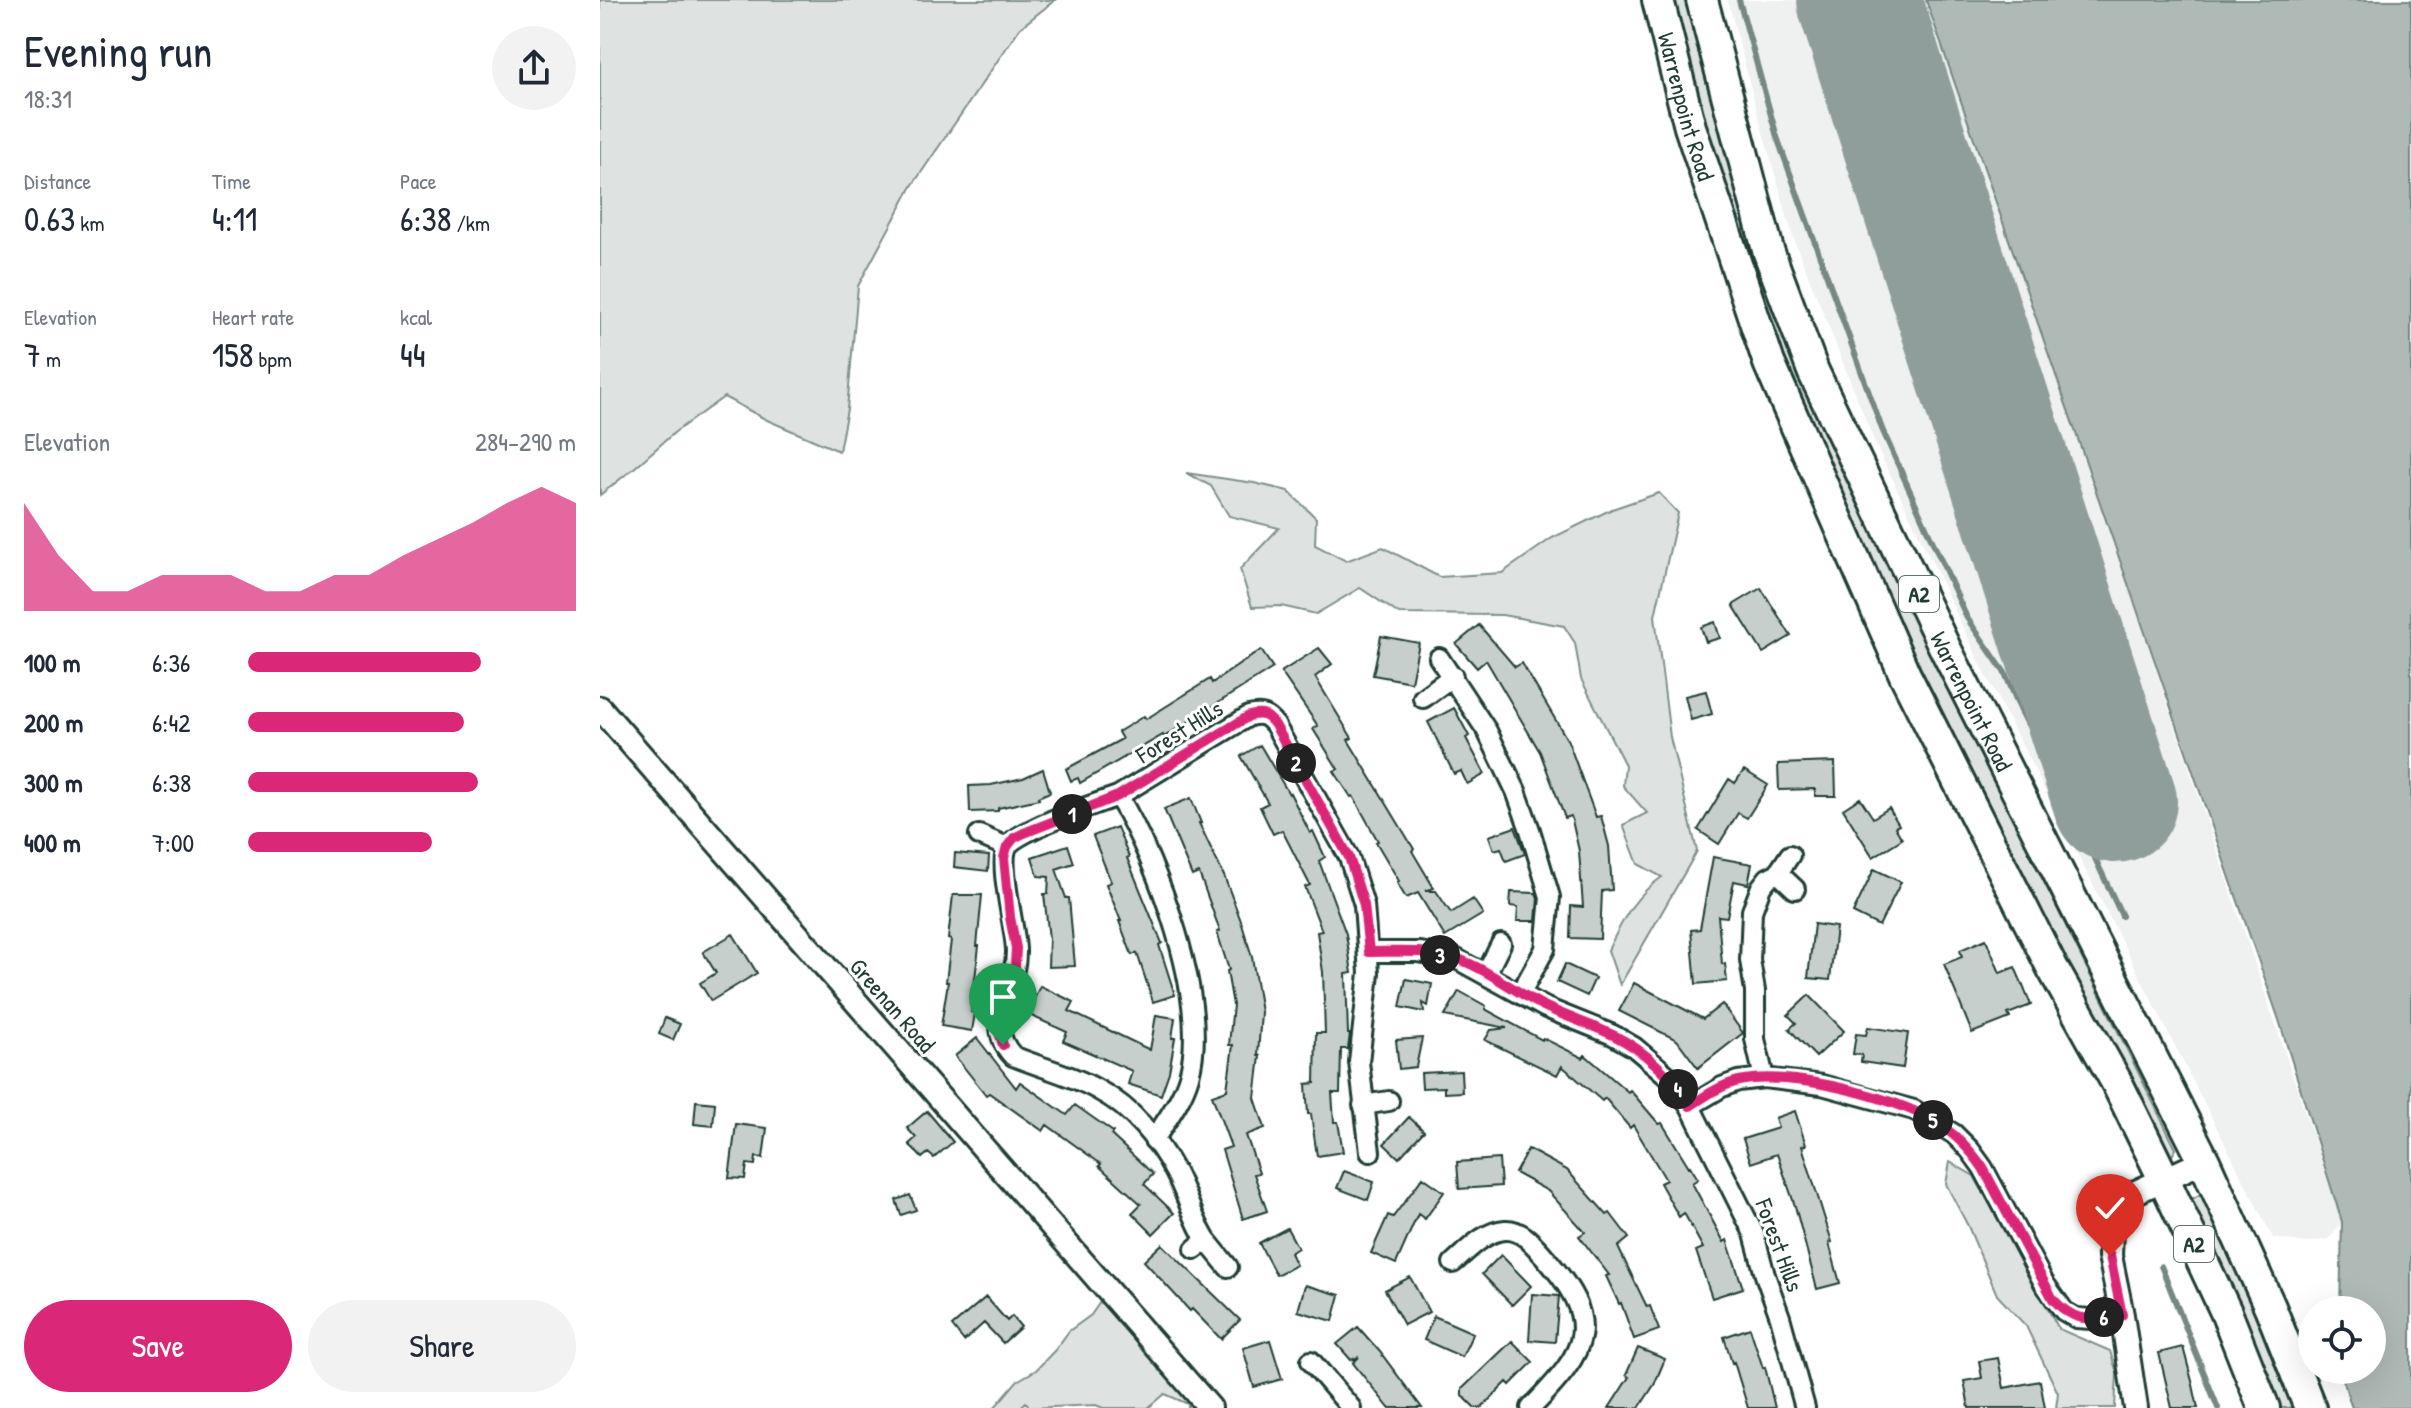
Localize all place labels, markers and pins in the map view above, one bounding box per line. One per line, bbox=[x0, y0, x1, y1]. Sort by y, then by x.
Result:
pin: 2 bbox=[1276, 743, 1316, 783]
pin: 1 bbox=[1052, 794, 1092, 834]
pin: 3 bbox=[1420, 935, 1460, 975]
pin bbox=[969, 963, 1037, 1045]
pin: 4 bbox=[1658, 1069, 1698, 1109]
pin: 5 bbox=[1913, 1100, 1953, 1140]
pin bbox=[2076, 1174, 2144, 1256]
pin: 6 bbox=[2084, 1297, 2124, 1337]

